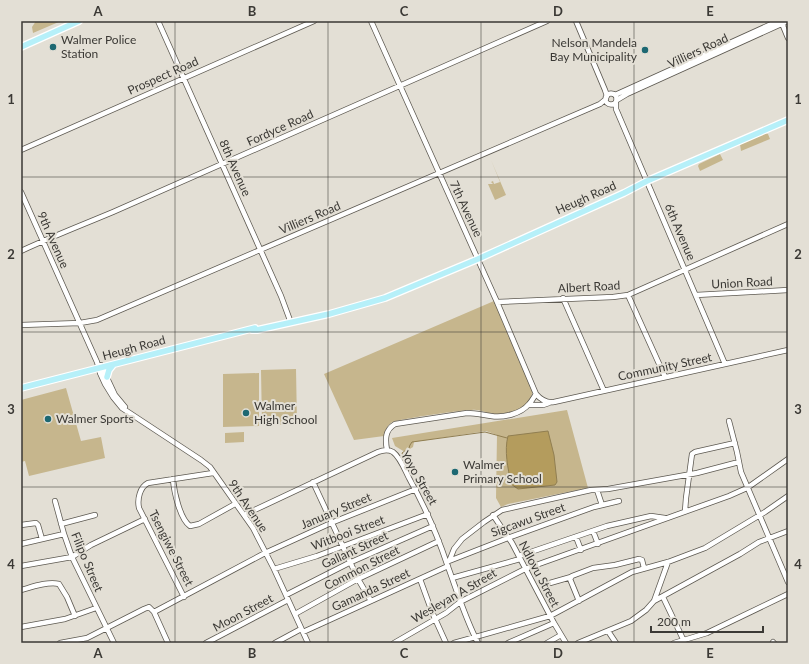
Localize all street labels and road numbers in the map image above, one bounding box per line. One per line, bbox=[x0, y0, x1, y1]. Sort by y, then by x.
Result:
street label: Villiers Road bbox=[665, 30, 730, 71]
street label: Prospect Road bbox=[125, 53, 201, 98]
street label: Fordyce Road bbox=[244, 106, 316, 149]
street label: 8th Avenue bbox=[216, 137, 255, 198]
street label: 7th Avenue bbox=[447, 178, 486, 239]
street label: Heugh Road bbox=[553, 178, 618, 218]
street label: Villiers Road bbox=[277, 198, 343, 237]
street label: 6th Avenue bbox=[662, 201, 699, 263]
street label: 9th Avenue bbox=[34, 209, 73, 270]
street label: Union Road bbox=[711, 273, 773, 292]
street label: Albert Road bbox=[557, 277, 621, 296]
street label: Heugh Road bbox=[101, 332, 167, 363]
street label: Community Street bbox=[617, 349, 714, 384]
street label: Yoyo Street bbox=[398, 448, 441, 508]
street label: 9th Avenue bbox=[225, 477, 272, 535]
street label: January Street bbox=[298, 489, 374, 532]
street label: Sigcawu Street bbox=[489, 499, 568, 540]
street label: Tsengiwe Street bbox=[146, 507, 197, 589]
street label: Witbooi Street bbox=[309, 511, 387, 553]
street label: Gallant Street bbox=[319, 527, 391, 572]
street label: Filipo Street bbox=[68, 530, 107, 595]
street label: Ndlovu Street bbox=[516, 538, 563, 610]
street label: Common Street bbox=[322, 542, 403, 593]
street label: Gamanda Street bbox=[329, 565, 413, 614]
street label: Wesleyan A Street bbox=[408, 565, 500, 626]
street label: Moon Street bbox=[210, 590, 276, 635]

